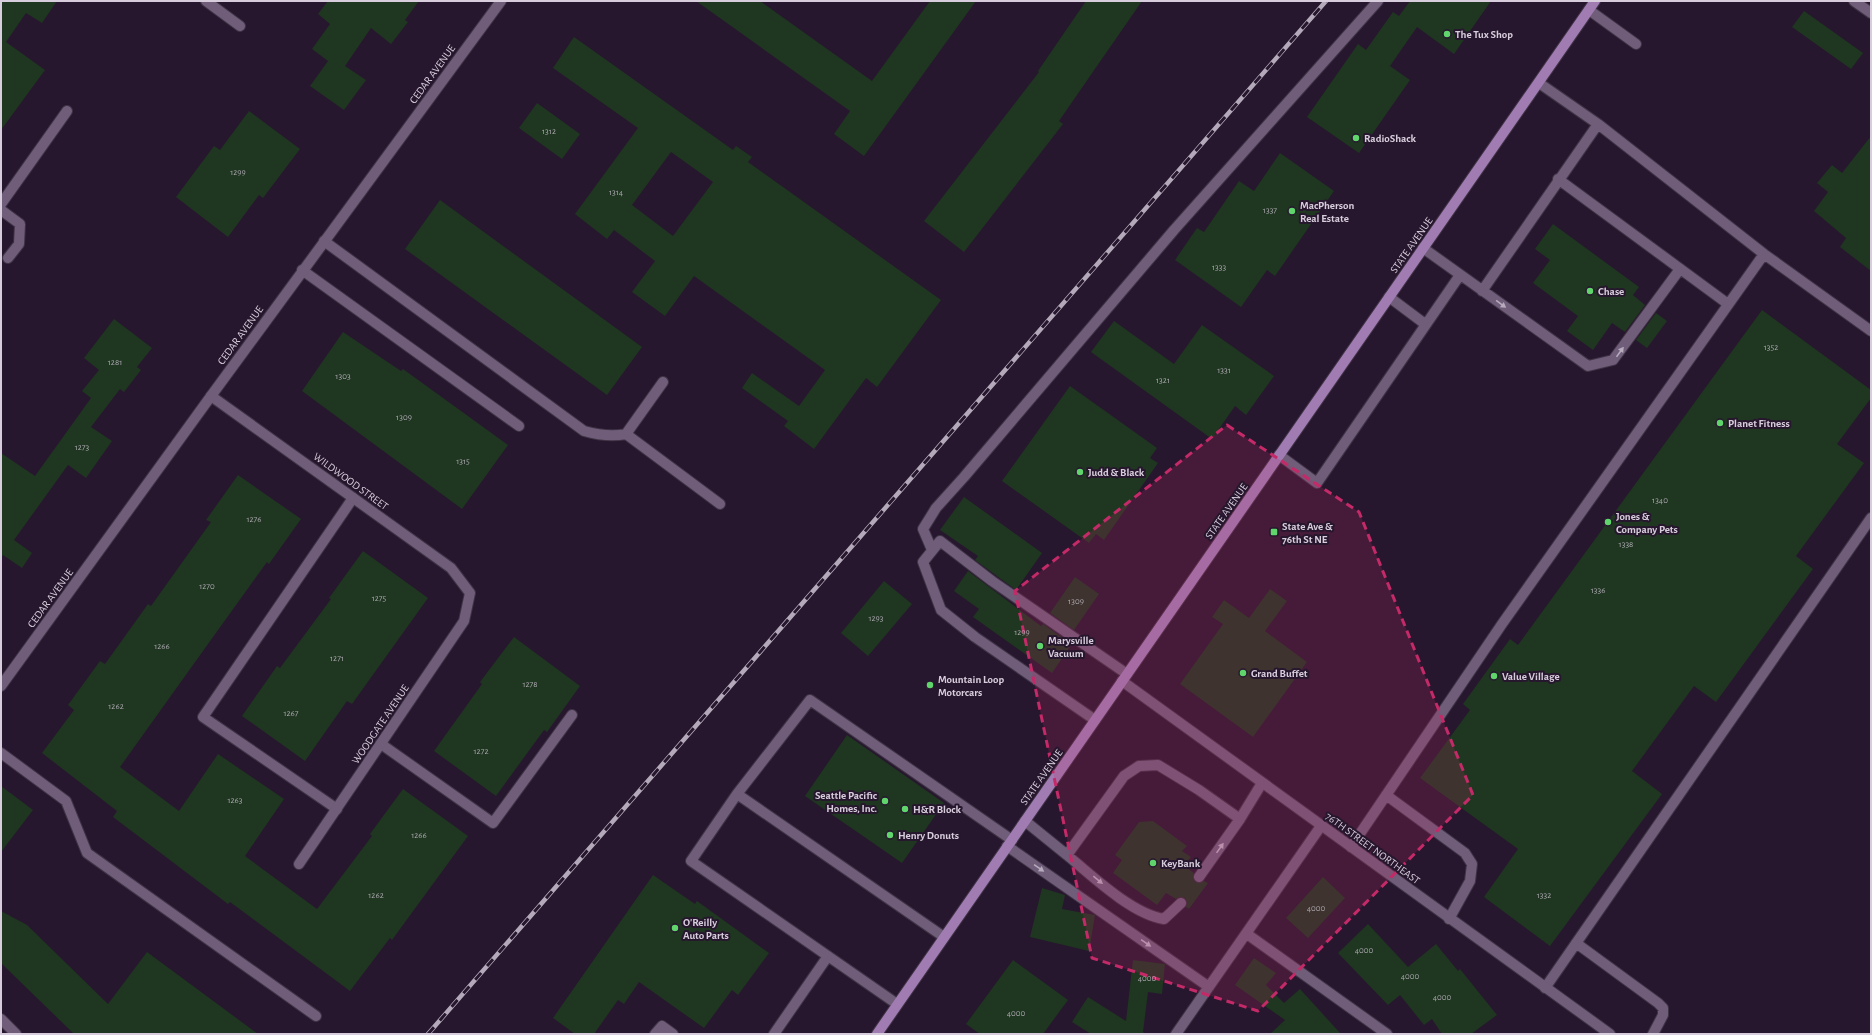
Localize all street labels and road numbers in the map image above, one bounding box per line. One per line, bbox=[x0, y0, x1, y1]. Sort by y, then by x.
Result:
street label: CEDAR AVENUE bbox=[408, 42, 458, 106]
street label: STATE AVENUE bbox=[1388, 215, 1435, 275]
street label: CEDAR AVENUE bbox=[216, 303, 266, 367]
street label: WILDWOOD STREET bbox=[311, 451, 391, 512]
street label: STATE AVENUE bbox=[1203, 481, 1250, 541]
street label: CEDAR AVENUE bbox=[26, 566, 76, 630]
street label: WOODGATE AVENUE bbox=[350, 682, 411, 766]
street label: STATE AVENUE bbox=[1018, 747, 1065, 807]
street label: 76TH STREET NORTHEAST bbox=[1323, 811, 1422, 887]

